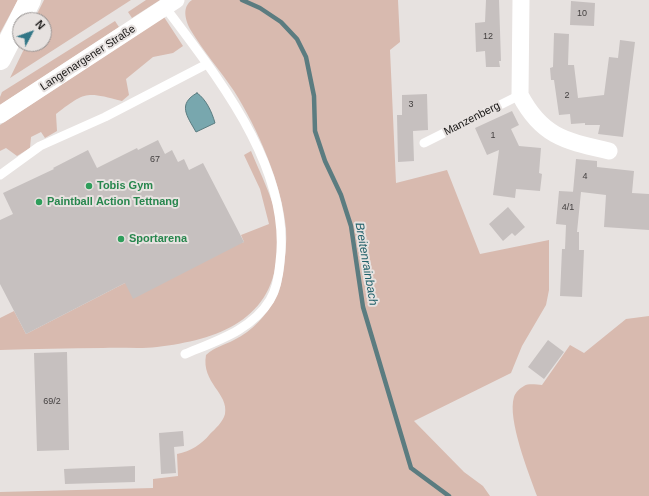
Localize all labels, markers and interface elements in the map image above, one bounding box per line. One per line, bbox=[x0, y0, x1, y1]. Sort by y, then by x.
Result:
house number: 10 bbox=[577, 9, 587, 19]
north arrow bbox=[12, 12, 52, 52]
text: N bbox=[33, 18, 47, 32]
street label: Langenargener Straße bbox=[38, 22, 138, 94]
house number: 12 bbox=[483, 32, 493, 42]
house number: 2 bbox=[564, 91, 570, 101]
street label: Manzenberg bbox=[442, 99, 502, 139]
house number: 3 bbox=[408, 100, 414, 110]
house number: 1 bbox=[490, 131, 496, 141]
house number: 67 bbox=[150, 155, 160, 165]
house number: 4 bbox=[582, 172, 588, 182]
place label: Tobis Gym bbox=[97, 179, 153, 193]
marker: Tobis Gym bbox=[84, 181, 94, 191]
place label: Paintball Action Tettnang bbox=[47, 195, 179, 209]
marker: Paintball Action Tettnang bbox=[34, 197, 44, 207]
house number: 4/1 bbox=[562, 203, 574, 213]
water label: Breitenrainbach bbox=[352, 221, 380, 307]
place label: Sportarena bbox=[129, 232, 187, 246]
marker: Sportarena bbox=[116, 234, 126, 244]
house number: 69/2 bbox=[43, 397, 61, 407]

